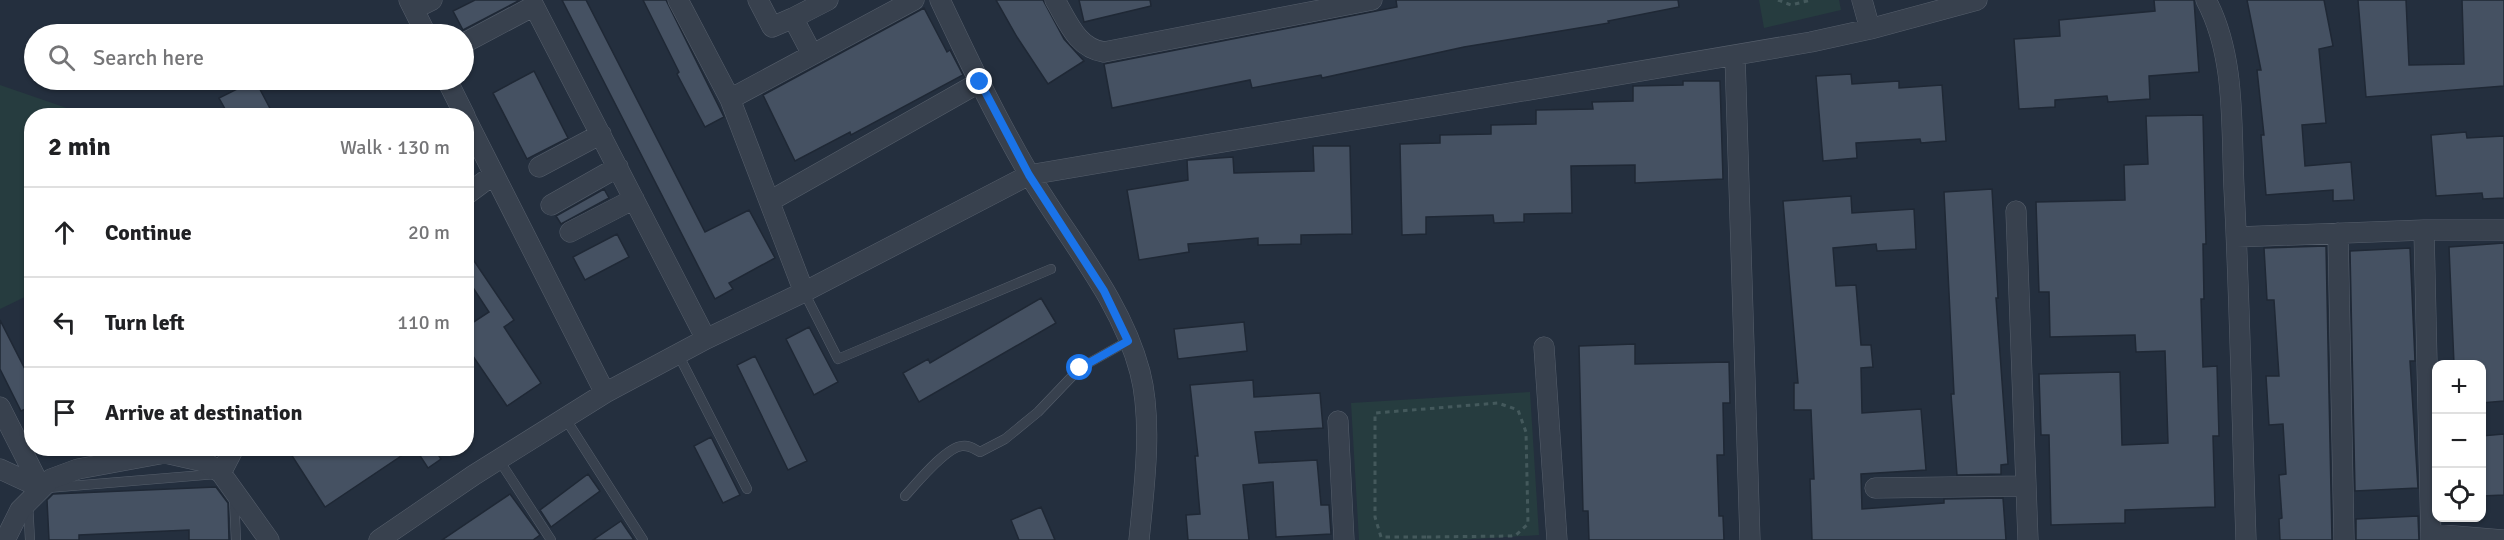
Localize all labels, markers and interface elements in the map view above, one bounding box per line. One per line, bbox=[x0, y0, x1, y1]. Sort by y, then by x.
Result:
search box bbox=[24, 24, 474, 90]
icon: search bbox=[45, 41, 78, 74]
text: Search here bbox=[93, 44, 204, 71]
route end bbox=[966, 68, 992, 94]
text: 2 min bbox=[48, 131, 111, 163]
text: Walk · 130 m bbox=[340, 135, 450, 160]
icon: ahead bbox=[48, 216, 81, 249]
text: Continue bbox=[105, 219, 192, 246]
text: 20 m bbox=[408, 220, 450, 245]
icon: left bbox=[48, 306, 81, 339]
text: Turn left bbox=[105, 309, 185, 336]
text: 110 m bbox=[397, 310, 450, 335]
route start bbox=[1066, 354, 1092, 380]
map controls bbox=[2432, 360, 2486, 522]
button: + bbox=[2432, 360, 2486, 414]
icon: arrive bbox=[48, 396, 81, 429]
text: Arrive at destination bbox=[105, 399, 302, 426]
button: − bbox=[2432, 414, 2486, 468]
button: locate bbox=[2432, 468, 2486, 522]

